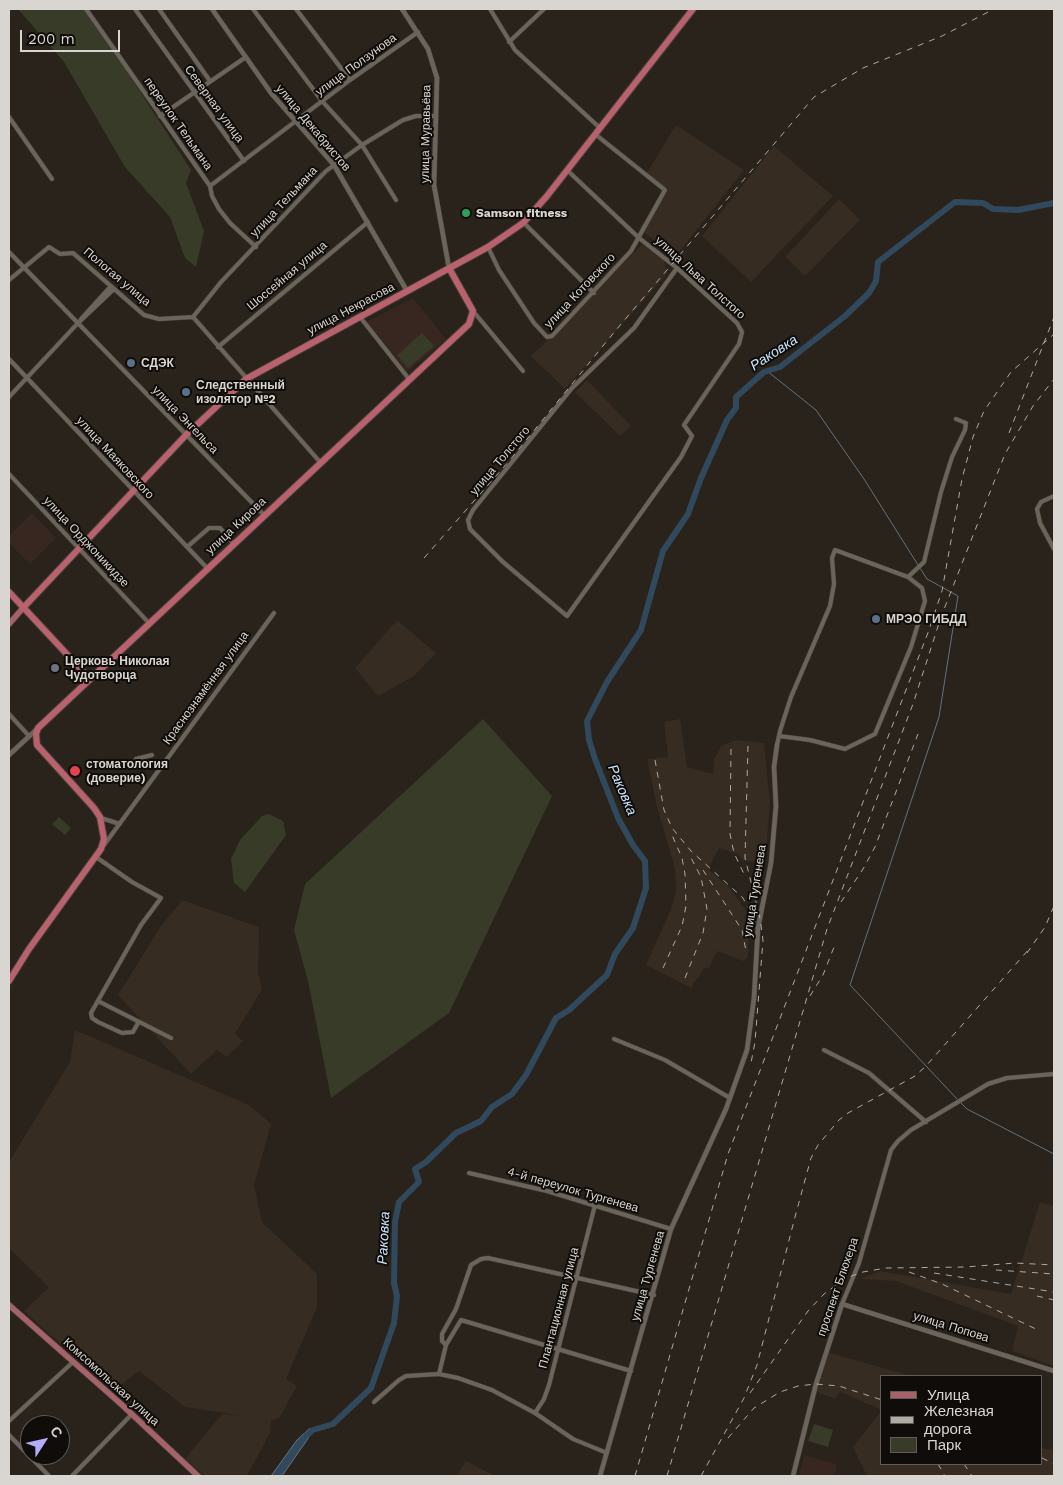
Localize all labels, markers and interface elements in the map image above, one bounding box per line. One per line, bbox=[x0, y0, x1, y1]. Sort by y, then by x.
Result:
scale bar bbox=[22, 20, 122, 52]
text: 200 m bbox=[28, 30, 75, 48]
street label: улица Ползунова bbox=[313, 31, 399, 99]
street label: Северная улица bbox=[181, 63, 247, 145]
street label: переулок Тельмана bbox=[141, 75, 215, 173]
street label: улица Декабристов bbox=[273, 82, 353, 174]
street label: улица Муравьёва bbox=[418, 85, 434, 183]
street label: улица Тельмана bbox=[248, 164, 320, 240]
place label: Samson fitness bbox=[476, 206, 567, 220]
marker: Samson fitness bbox=[460, 207, 472, 219]
street label: улица Льва Толстого bbox=[652, 234, 748, 322]
street label: Шоссейная улица bbox=[244, 238, 330, 314]
street label: Пологая улица bbox=[81, 245, 153, 309]
street label: улица Котовского bbox=[541, 250, 619, 332]
street label: улица Некрасова bbox=[305, 280, 397, 338]
water label: Раковка bbox=[747, 331, 801, 375]
place label: СДЭК bbox=[141, 356, 174, 370]
marker: СДЭК bbox=[125, 357, 137, 369]
place label: Следственный изолятор №2 bbox=[196, 378, 285, 406]
street label: улица Энгельса bbox=[149, 383, 221, 457]
marker: Следственный изолятор №2 bbox=[180, 386, 192, 398]
street label: улица Маяковского bbox=[73, 414, 157, 502]
street label: улица Толстого bbox=[467, 424, 533, 498]
street label: улица Орджоникидзе bbox=[40, 494, 132, 590]
street label: улица Кирова bbox=[203, 494, 269, 558]
place label: МРЭО ГИБДД bbox=[886, 612, 966, 626]
marker: МРЭО ГИБДД bbox=[870, 613, 882, 625]
street label: Краснознамённая улица bbox=[160, 628, 252, 748]
place label: Церковь Николая Чудотворца bbox=[65, 654, 170, 682]
marker: Церковь Николая Чудотворца bbox=[49, 662, 61, 674]
place label: стоматология (доверие) bbox=[86, 757, 168, 785]
water label: Раковка bbox=[604, 762, 640, 818]
marker: стоматология (доверие) bbox=[68, 764, 82, 778]
street label: улица Тургенева bbox=[741, 844, 769, 938]
street label: 4-й переулок Тургенева bbox=[506, 1164, 640, 1216]
water label: Раковка bbox=[374, 1211, 394, 1265]
street label: улица Тургенева bbox=[628, 1229, 668, 1323]
street label: проспект Блюхера bbox=[814, 1236, 862, 1338]
street label: Плантационная улица bbox=[536, 1246, 582, 1370]
street label: улица Попова bbox=[911, 1309, 991, 1345]
street label: Комсомольская улица bbox=[60, 1335, 162, 1429]
legend bbox=[880, 1375, 1043, 1465]
text: Улица bbox=[927, 1386, 970, 1404]
text: Железная дорога bbox=[924, 1402, 994, 1438]
north arrow bbox=[20, 1415, 70, 1465]
text: С bbox=[47, 1423, 66, 1441]
text: Парк bbox=[927, 1436, 961, 1454]

